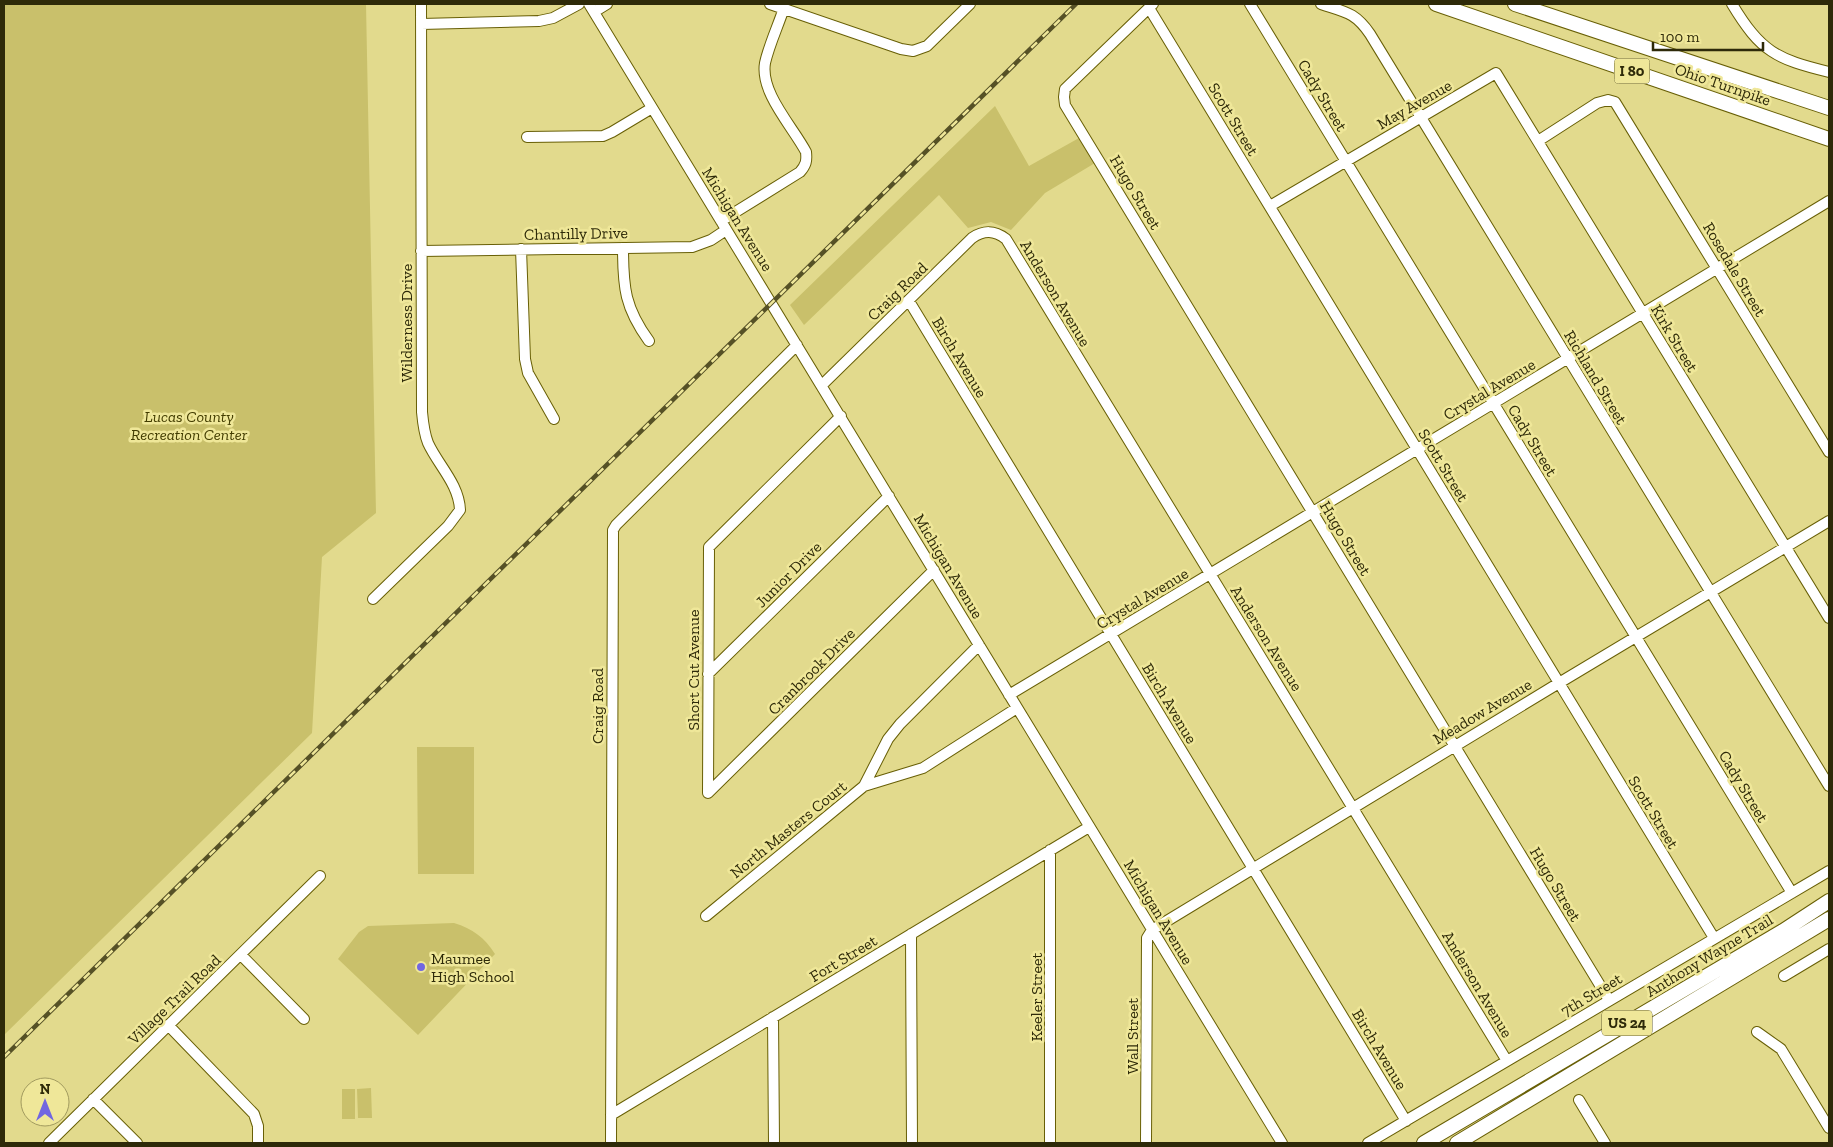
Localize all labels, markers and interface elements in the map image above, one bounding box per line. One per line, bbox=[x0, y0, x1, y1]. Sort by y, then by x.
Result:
scale bar bbox=[1653, 20, 1763, 52]
text: 100 m bbox=[1660, 28, 1699, 46]
street label: Cady Street bbox=[1294, 56, 1351, 135]
road number: I 80 bbox=[1614, 58, 1650, 84]
street label: Ohio Turnpike bbox=[1672, 59, 1773, 110]
street label: May Avenue bbox=[1374, 75, 1455, 133]
street label: Scott Street bbox=[1204, 79, 1263, 159]
street label: Hugo Street bbox=[1106, 152, 1165, 233]
street label: Michigan Avenue bbox=[698, 164, 777, 275]
street label: Rosedale Street bbox=[1699, 219, 1770, 320]
street label: Chantilly Drive bbox=[524, 223, 628, 244]
street label: Anderson Avenue bbox=[1016, 237, 1095, 350]
street label: Craig Road bbox=[863, 258, 931, 325]
street label: Wilderness Drive bbox=[397, 264, 416, 382]
street label: Kirk Street bbox=[1647, 301, 1702, 376]
street label: Birch Avenue bbox=[928, 313, 991, 401]
street label: Richland Street bbox=[1560, 327, 1631, 428]
street label: Crystal Avenue bbox=[1440, 355, 1539, 424]
street label: Cady Street bbox=[1504, 401, 1561, 480]
park label: Lucas County Recreation Center bbox=[131, 407, 248, 444]
street label: Scott Street bbox=[1414, 425, 1473, 505]
street label: Hugo Street bbox=[1316, 498, 1375, 579]
street label: Michigan Avenue bbox=[910, 510, 987, 622]
street label: Junior Drive bbox=[751, 537, 825, 611]
street label: Crystal Avenue bbox=[1093, 564, 1192, 633]
street label: Anderson Avenue bbox=[1227, 582, 1307, 695]
street label: Short Cut Avenue bbox=[684, 609, 703, 731]
street label: Cranbrook Drive bbox=[764, 624, 859, 719]
street label: Birch Avenue bbox=[1138, 659, 1201, 747]
street label: Craig Road bbox=[588, 668, 607, 744]
street label: Meadow Avenue bbox=[1430, 675, 1535, 748]
street label: Cady Street bbox=[1715, 747, 1772, 826]
street label: Scott Street bbox=[1624, 772, 1683, 852]
street label: North Masters Court bbox=[726, 777, 850, 882]
street label: Hugo Street bbox=[1526, 844, 1585, 925]
street label: Michigan Avenue bbox=[1120, 856, 1197, 968]
street label: Anthony Wayne Trail bbox=[1642, 910, 1776, 1001]
street label: Anderson Avenue bbox=[1438, 928, 1517, 1041]
street label: Fort Street bbox=[806, 931, 880, 986]
place label: Maumee High School bbox=[431, 949, 514, 986]
street label: Village Trail Road bbox=[123, 950, 225, 1049]
street label: Keeler Street bbox=[1027, 952, 1046, 1042]
marker: Maumee High School bbox=[415, 961, 427, 973]
street label: 7th Street bbox=[1557, 969, 1625, 1020]
street label: Wall Street bbox=[1123, 998, 1142, 1074]
street label: Birch Avenue bbox=[1348, 1005, 1411, 1093]
road number: US 24 bbox=[1602, 1010, 1652, 1036]
north arrow bbox=[20, 1077, 70, 1127]
text: N bbox=[40, 1081, 51, 1098]

